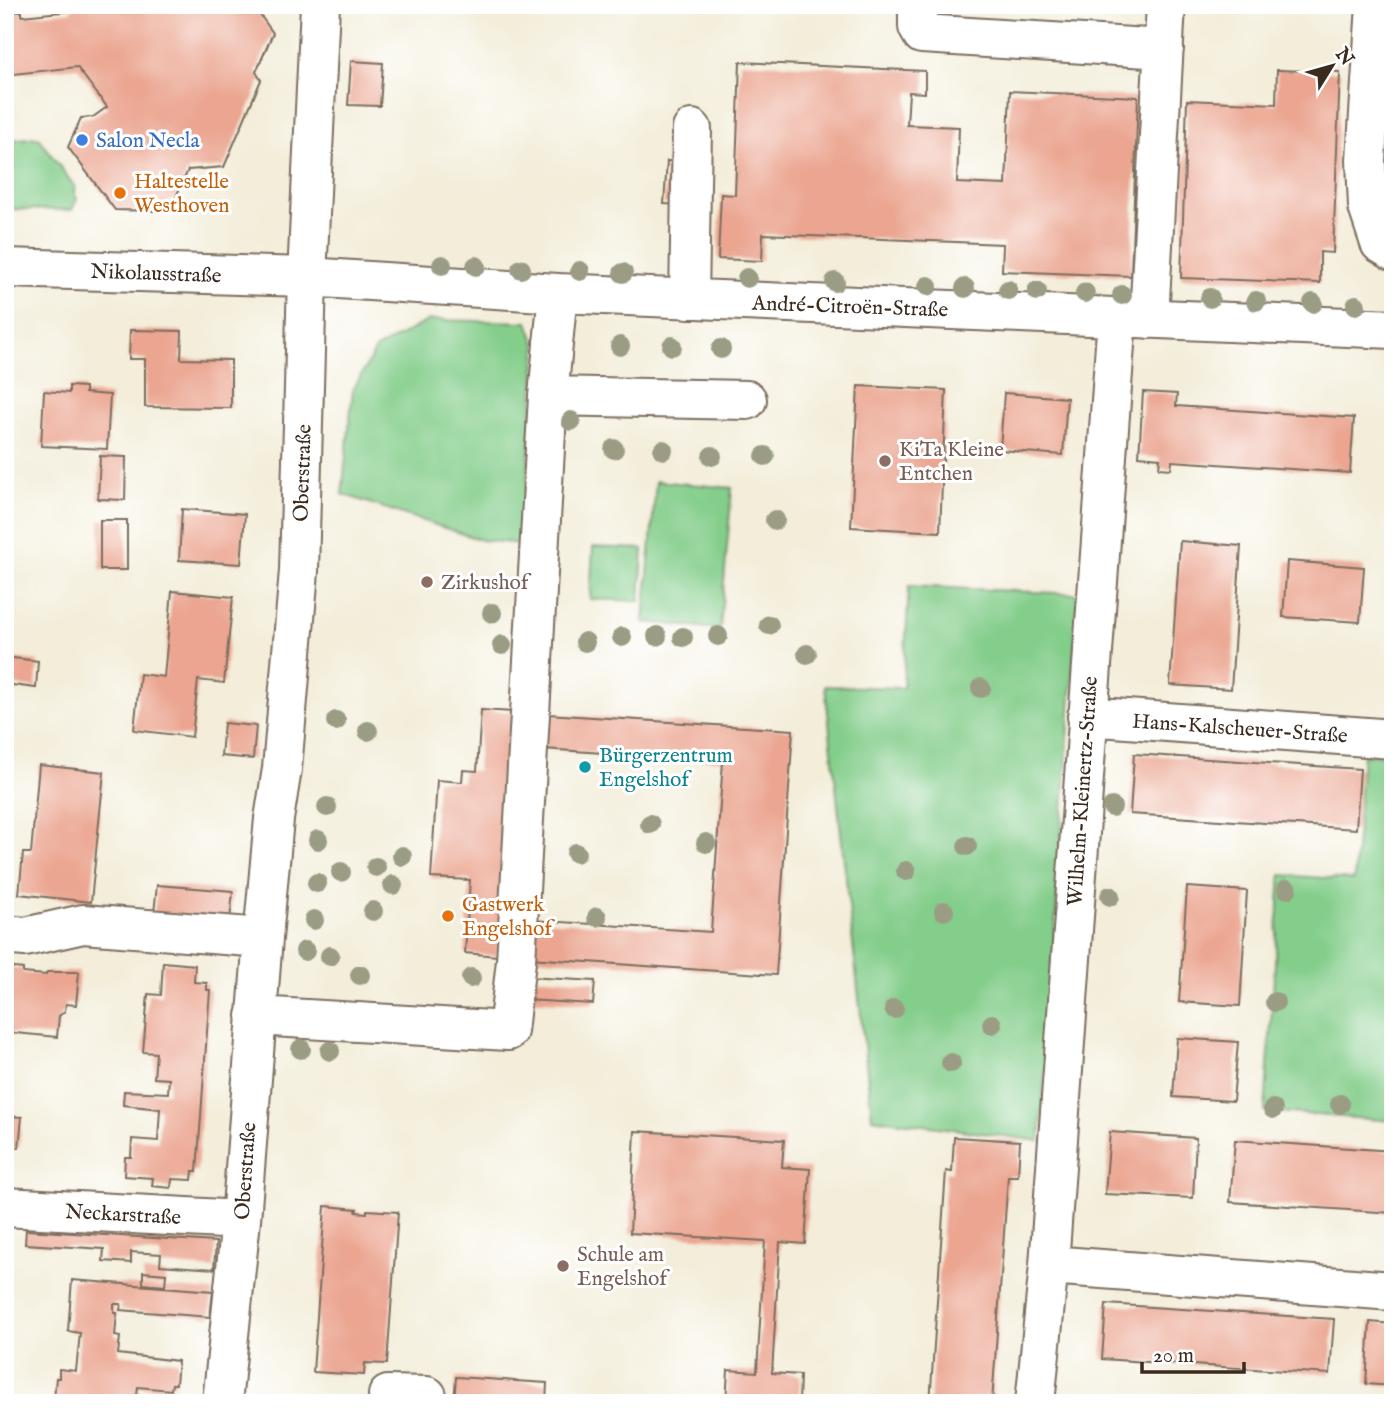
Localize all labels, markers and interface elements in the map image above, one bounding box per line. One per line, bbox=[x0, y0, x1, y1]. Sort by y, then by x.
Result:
north arrow bbox=[1296, 32, 1366, 102]
text: N bbox=[1329, 42, 1359, 71]
place label: Salon Necla bbox=[96, 128, 201, 155]
marker: Salon Necla bbox=[74, 132, 90, 148]
place label: Haltestelle Westhoven bbox=[134, 169, 229, 220]
marker: Haltestelle Westhoven bbox=[112, 185, 128, 201]
street label: Nikolausstraße bbox=[90, 259, 222, 290]
street label: André-Citroën-Straße bbox=[750, 291, 949, 324]
street label: Oberstraße bbox=[288, 423, 319, 522]
place label: KiTa Kleine Entchen bbox=[899, 437, 1004, 488]
marker: KiTa Kleine Entchen bbox=[877, 453, 893, 469]
place label: Zirkushof bbox=[441, 570, 532, 597]
marker: Zirkushof bbox=[419, 574, 435, 590]
street label: Wilhelm-Kleinertz-Straße bbox=[1062, 675, 1105, 907]
street label: Hans-Kalscheuer-Straße bbox=[1131, 709, 1349, 751]
place label: Bürgerzentrum Engelshof bbox=[599, 743, 733, 794]
marker: Bürgerzentrum Engelshof bbox=[577, 759, 593, 775]
place label: Gastwerk Engelshof bbox=[462, 892, 555, 943]
marker: Gastwerk Engelshof bbox=[440, 908, 456, 924]
street label: Oberstraße bbox=[230, 1121, 263, 1221]
street label: Neckarstraße bbox=[64, 1199, 182, 1232]
place label: Schule am Engelshof bbox=[577, 1242, 670, 1293]
marker: Schule am Engelshof bbox=[555, 1258, 571, 1274]
scale bar bbox=[1142, 1331, 1244, 1375]
text: 20 m bbox=[1153, 1343, 1194, 1370]

